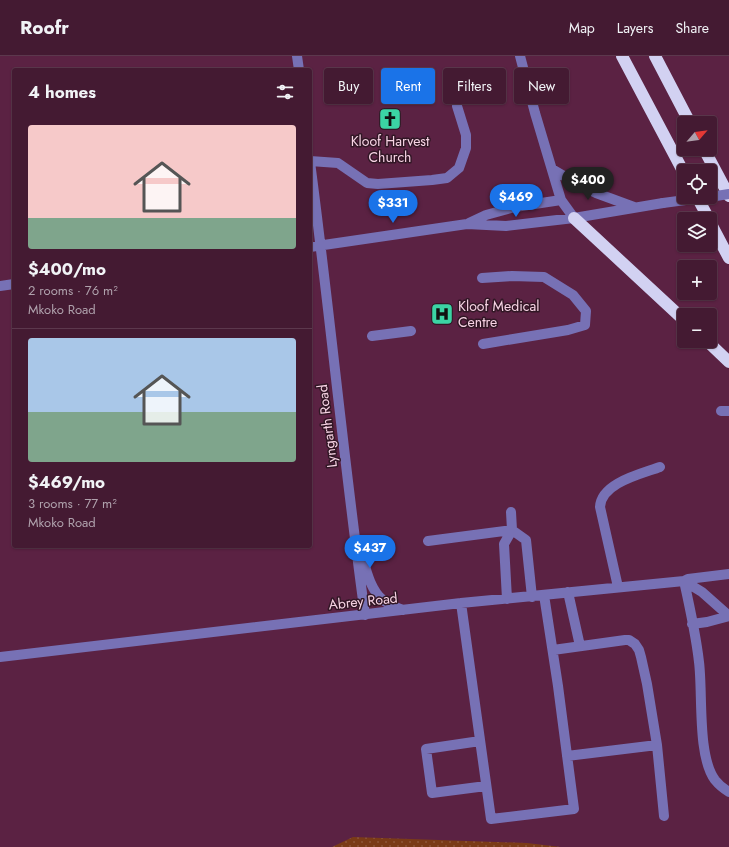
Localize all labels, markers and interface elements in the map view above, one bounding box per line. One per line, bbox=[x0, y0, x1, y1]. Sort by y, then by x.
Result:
text: Roofr bbox=[20, 14, 69, 41]
text: Map bbox=[569, 18, 595, 38]
text: Layers bbox=[617, 18, 653, 38]
text: Share bbox=[675, 18, 709, 38]
chip: Buy bbox=[324, 68, 373, 104]
chip: Rent bbox=[381, 68, 435, 104]
chip: Filters bbox=[443, 68, 506, 104]
chip: New bbox=[514, 68, 569, 104]
text: 4 homes bbox=[28, 80, 96, 104]
icon: filters bbox=[274, 81, 296, 103]
church icon: Kloof Harvest Church bbox=[377, 106, 403, 132]
north arrow bbox=[677, 116, 717, 156]
map controls bbox=[677, 116, 717, 348]
place label: Kloof Harvest Church bbox=[351, 131, 430, 167]
icon: home bbox=[126, 151, 198, 223]
button: locate bbox=[677, 164, 717, 204]
pin: $400 bbox=[564, 167, 612, 201]
text: $400 bbox=[571, 170, 605, 189]
pin: $469 bbox=[492, 184, 540, 218]
text: $469 bbox=[499, 187, 533, 206]
pin: $331 bbox=[369, 190, 417, 224]
text: $331 bbox=[378, 193, 408, 212]
button: layers bbox=[677, 212, 717, 252]
text: $400/mo bbox=[28, 257, 106, 281]
button: + bbox=[677, 260, 717, 300]
text: 2 rooms · 76 m² bbox=[28, 281, 118, 300]
place label: Kloof Medical Centre bbox=[458, 296, 539, 332]
text: Mkoko Road bbox=[28, 300, 96, 319]
hospital icon: Kloof Medical Centre bbox=[429, 301, 455, 327]
button: − bbox=[677, 308, 717, 348]
icon: home bbox=[126, 364, 198, 436]
street label: Lyngarth Road bbox=[312, 383, 342, 469]
text: $469/mo bbox=[28, 470, 105, 494]
text: 3 rooms · 77 m² bbox=[28, 494, 117, 513]
text: Mkoko Road bbox=[28, 513, 96, 532]
pin: $437 bbox=[346, 535, 394, 569]
text: $437 bbox=[354, 538, 386, 557]
street label: Abrey Road bbox=[327, 587, 399, 615]

